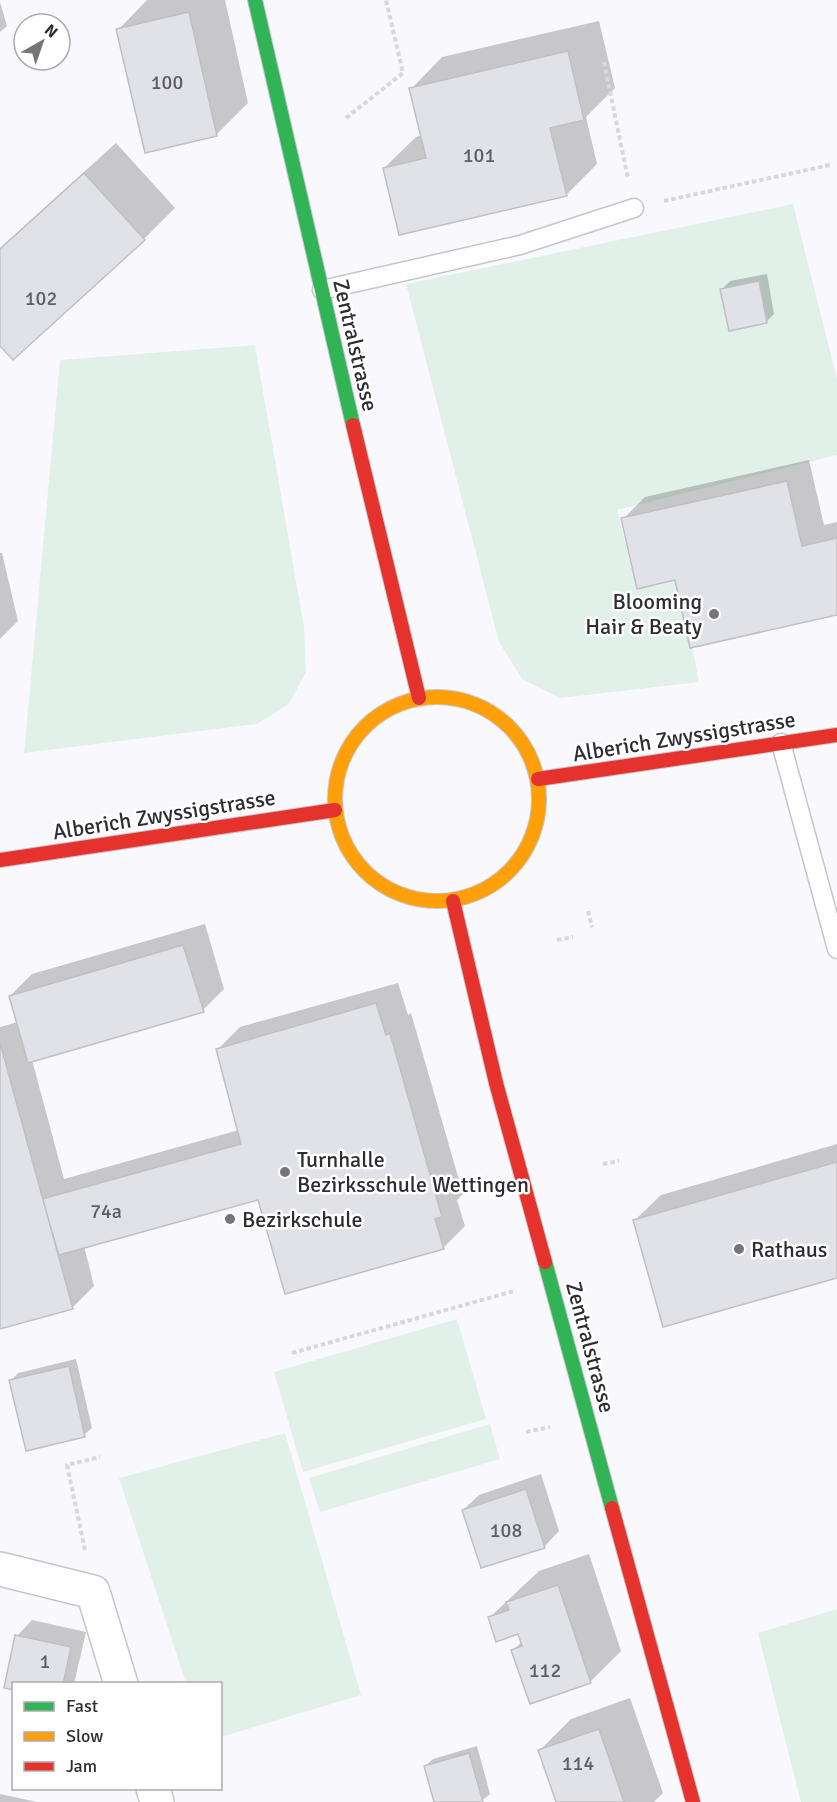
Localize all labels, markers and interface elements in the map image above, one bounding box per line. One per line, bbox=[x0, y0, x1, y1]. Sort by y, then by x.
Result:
north arrow bbox=[12, 12, 72, 72]
text: N bbox=[40, 20, 62, 43]
house number: 100 bbox=[151, 70, 183, 95]
house number: 101 bbox=[463, 143, 495, 168]
street label: Zentralstrasse bbox=[327, 276, 384, 414]
house number: 102 bbox=[25, 286, 57, 311]
place label: Blooming Hair & Beaty bbox=[585, 588, 703, 640]
marker: Blooming Hair & Beaty bbox=[707, 607, 721, 621]
street label: Alberich Zwyssigstrasse bbox=[571, 706, 797, 767]
street label: Alberich Zwyssigstrasse bbox=[51, 784, 277, 845]
place label: Turnhalle Bezirksschule Wettingen bbox=[297, 1146, 529, 1198]
marker: Turnhalle Bezirksschule Wettingen bbox=[278, 1165, 292, 1179]
house number: 74a bbox=[90, 1199, 122, 1224]
place label: Bezirkschule bbox=[242, 1206, 363, 1233]
marker: Bezirkschule bbox=[223, 1212, 237, 1226]
place label: Rathaus bbox=[751, 1236, 827, 1263]
marker: Rathaus bbox=[732, 1242, 746, 1256]
street label: Zentralstrasse bbox=[560, 1279, 621, 1416]
house number: 108 bbox=[490, 1518, 522, 1543]
house number: 1 bbox=[40, 1649, 50, 1674]
house number: 112 bbox=[529, 1658, 561, 1683]
legend bbox=[12, 1682, 222, 1790]
text: Fast bbox=[66, 1695, 98, 1717]
text: Slow bbox=[66, 1725, 103, 1747]
house number: 114 bbox=[562, 1751, 594, 1776]
text: Jam bbox=[66, 1755, 97, 1777]

